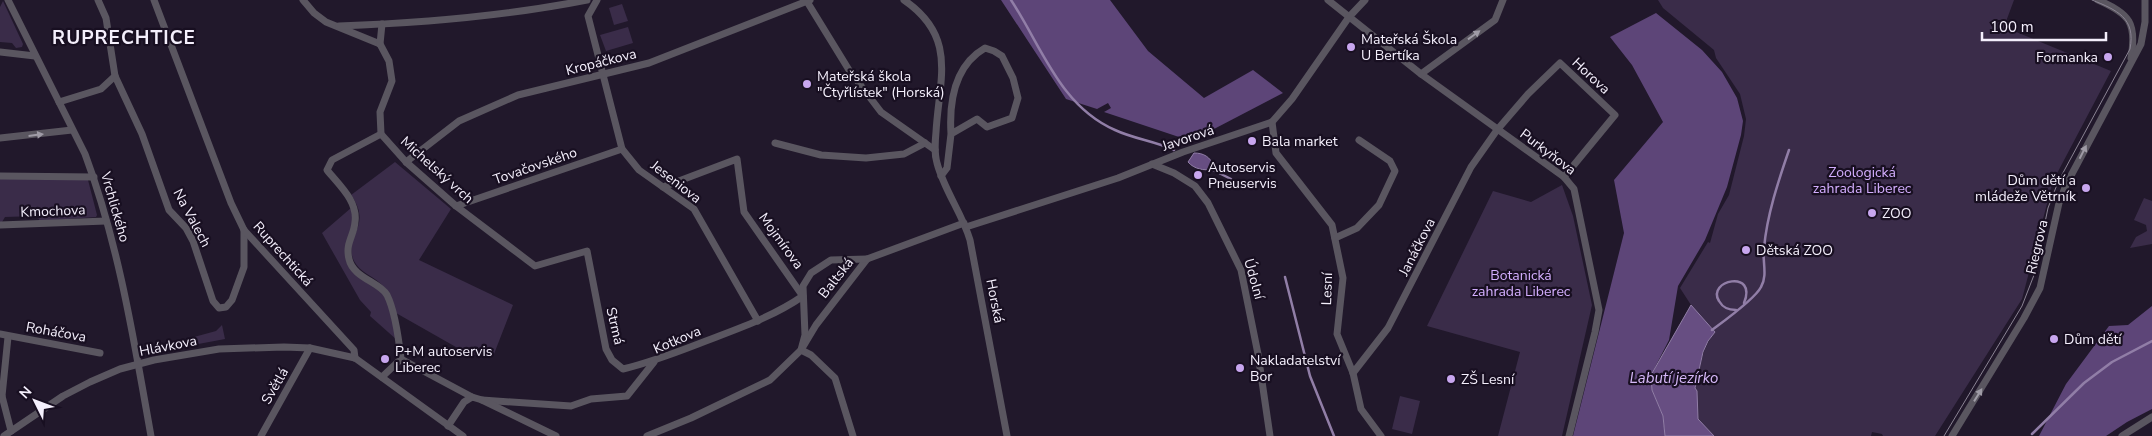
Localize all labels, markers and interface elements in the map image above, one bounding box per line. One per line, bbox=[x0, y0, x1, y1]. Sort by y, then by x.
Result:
scale bar bbox=[1982, 10, 2106, 42]
text: 100 m bbox=[1990, 17, 2034, 37]
district label: RUPRECHTICE bbox=[52, 25, 196, 51]
place label: Mateřská Škola U Bertíka bbox=[1361, 30, 1457, 65]
one-way arrow bbox=[1467, 30, 1481, 40]
marker: Mateřská Škola U Bertíka bbox=[1345, 41, 1357, 53]
street label: Kropáčkova bbox=[564, 44, 638, 80]
place label: Formanka bbox=[2036, 48, 2098, 67]
marker: Formanka bbox=[2102, 51, 2114, 63]
street label: Horova bbox=[1568, 54, 1614, 98]
place label: Mateřská škola "Čtyřlístek" (Horská) bbox=[817, 67, 945, 102]
marker: Mateřská škola "Čtyřlístek" (Horská) bbox=[801, 78, 813, 90]
street label: Javorová bbox=[1158, 120, 1217, 156]
street label: Purkyňova bbox=[1516, 125, 1580, 179]
one-way arrow bbox=[28, 131, 44, 139]
street label: Michelský vrch bbox=[396, 132, 478, 208]
place label: Bala market bbox=[1262, 132, 1338, 151]
marker: Bala market bbox=[1246, 135, 1258, 147]
street label: Tovačovského bbox=[491, 143, 580, 189]
one-way arrow bbox=[2079, 144, 2087, 159]
street label: Jeseniova bbox=[646, 156, 705, 208]
place label: Autoservis Pneuservis bbox=[1208, 158, 1277, 193]
park label: Zoologická zahrada Liberec bbox=[1813, 163, 1912, 198]
street label: Vrchlického bbox=[96, 169, 134, 244]
marker: Autoservis Pneuservis bbox=[1192, 169, 1204, 181]
place label: Dům dětí a mládeže Větrník bbox=[1975, 171, 2077, 206]
marker: Dům dětí a mládeže Větrník bbox=[2080, 182, 2092, 194]
street label: Na Valech bbox=[169, 185, 215, 251]
street label: Kmochova bbox=[20, 200, 86, 222]
place label: ZOO bbox=[1882, 204, 1912, 223]
marker: ZOO bbox=[1866, 207, 1878, 219]
street label: Mojmírova bbox=[754, 209, 808, 273]
street label: Janáčkova bbox=[1394, 215, 1440, 280]
street label: Ruprechtická bbox=[249, 217, 317, 291]
street label: Riegrova bbox=[2022, 218, 2052, 276]
place label: Dětská ZOO bbox=[1756, 241, 1833, 260]
marker: Dětská ZOO bbox=[1740, 244, 1752, 256]
street label: Baltská bbox=[814, 254, 858, 302]
street label: Údolní bbox=[1239, 256, 1269, 302]
park label: Botanická zahrada Liberec bbox=[1472, 266, 1571, 301]
street label: Lesní bbox=[1317, 271, 1337, 306]
street label: Horská bbox=[981, 277, 1009, 325]
street label: Strmá bbox=[601, 305, 629, 347]
street label: Roháčova bbox=[24, 317, 88, 347]
street label: Kotkova bbox=[650, 321, 704, 359]
place label: Dům dětí bbox=[2064, 330, 2122, 349]
street label: Hlávkova bbox=[138, 331, 198, 361]
marker: Dům dětí bbox=[2048, 333, 2060, 345]
place label: P+M autoservis Liberec bbox=[395, 342, 493, 377]
place label: Nakladatelství Bor bbox=[1250, 351, 1341, 386]
marker: P+M autoservis Liberec bbox=[379, 353, 391, 365]
marker: Nakladatelství Bor bbox=[1234, 362, 1246, 374]
street label: Světlá bbox=[257, 364, 293, 408]
water label: Labutí jezírko bbox=[1630, 368, 1718, 388]
place label: ZŠ Lesní bbox=[1461, 370, 1515, 389]
marker: ZŠ Lesní bbox=[1445, 373, 1457, 385]
north arrow bbox=[10, 376, 60, 426]
text: N bbox=[15, 382, 36, 403]
one-way arrow bbox=[1973, 388, 1982, 401]

